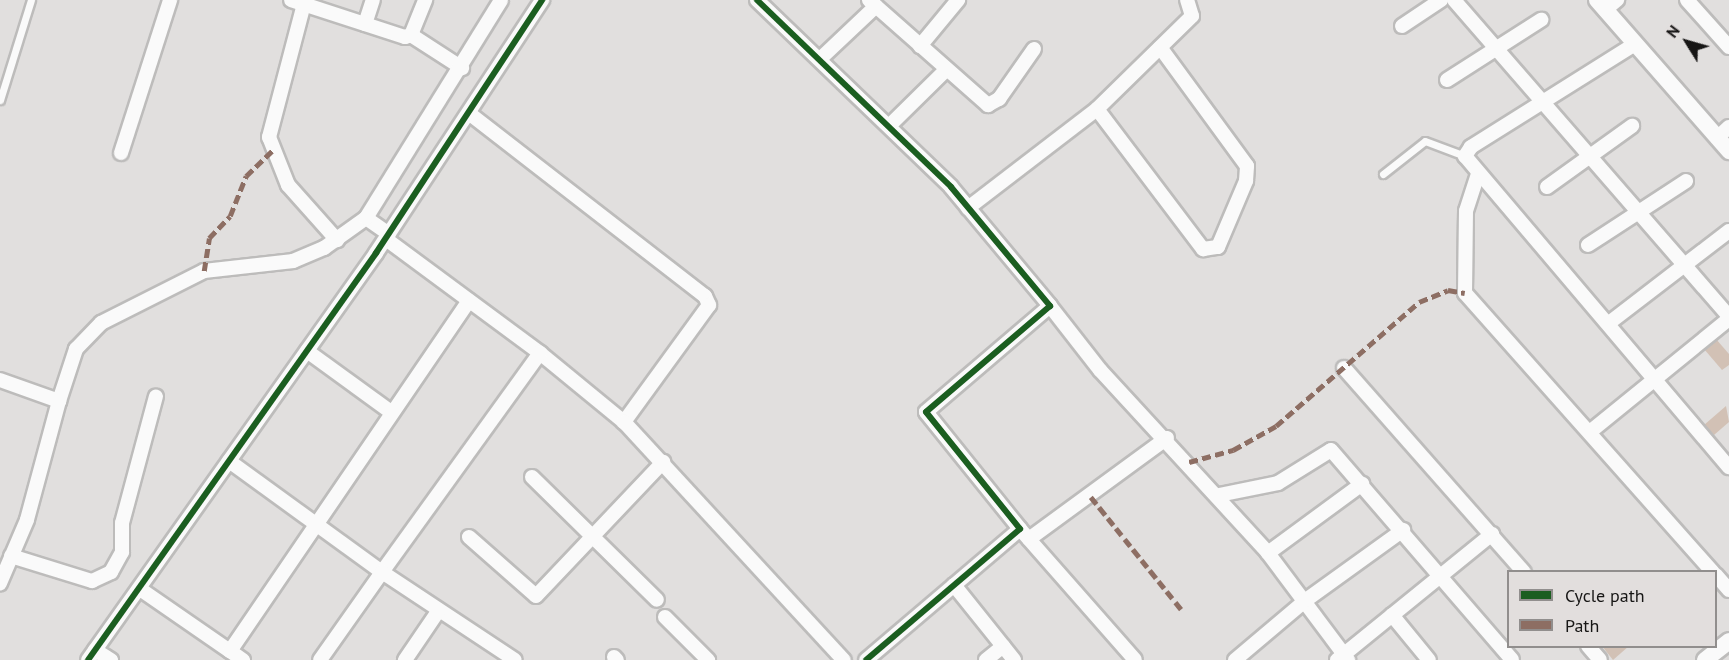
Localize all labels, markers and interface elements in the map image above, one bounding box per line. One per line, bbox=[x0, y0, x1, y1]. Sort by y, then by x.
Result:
north arrow bbox=[1657, 12, 1717, 72]
text: N bbox=[1661, 21, 1684, 41]
legend bbox=[1507, 570, 1717, 648]
text: Cycle path bbox=[1565, 584, 1645, 607]
text: Path bbox=[1565, 614, 1599, 637]

